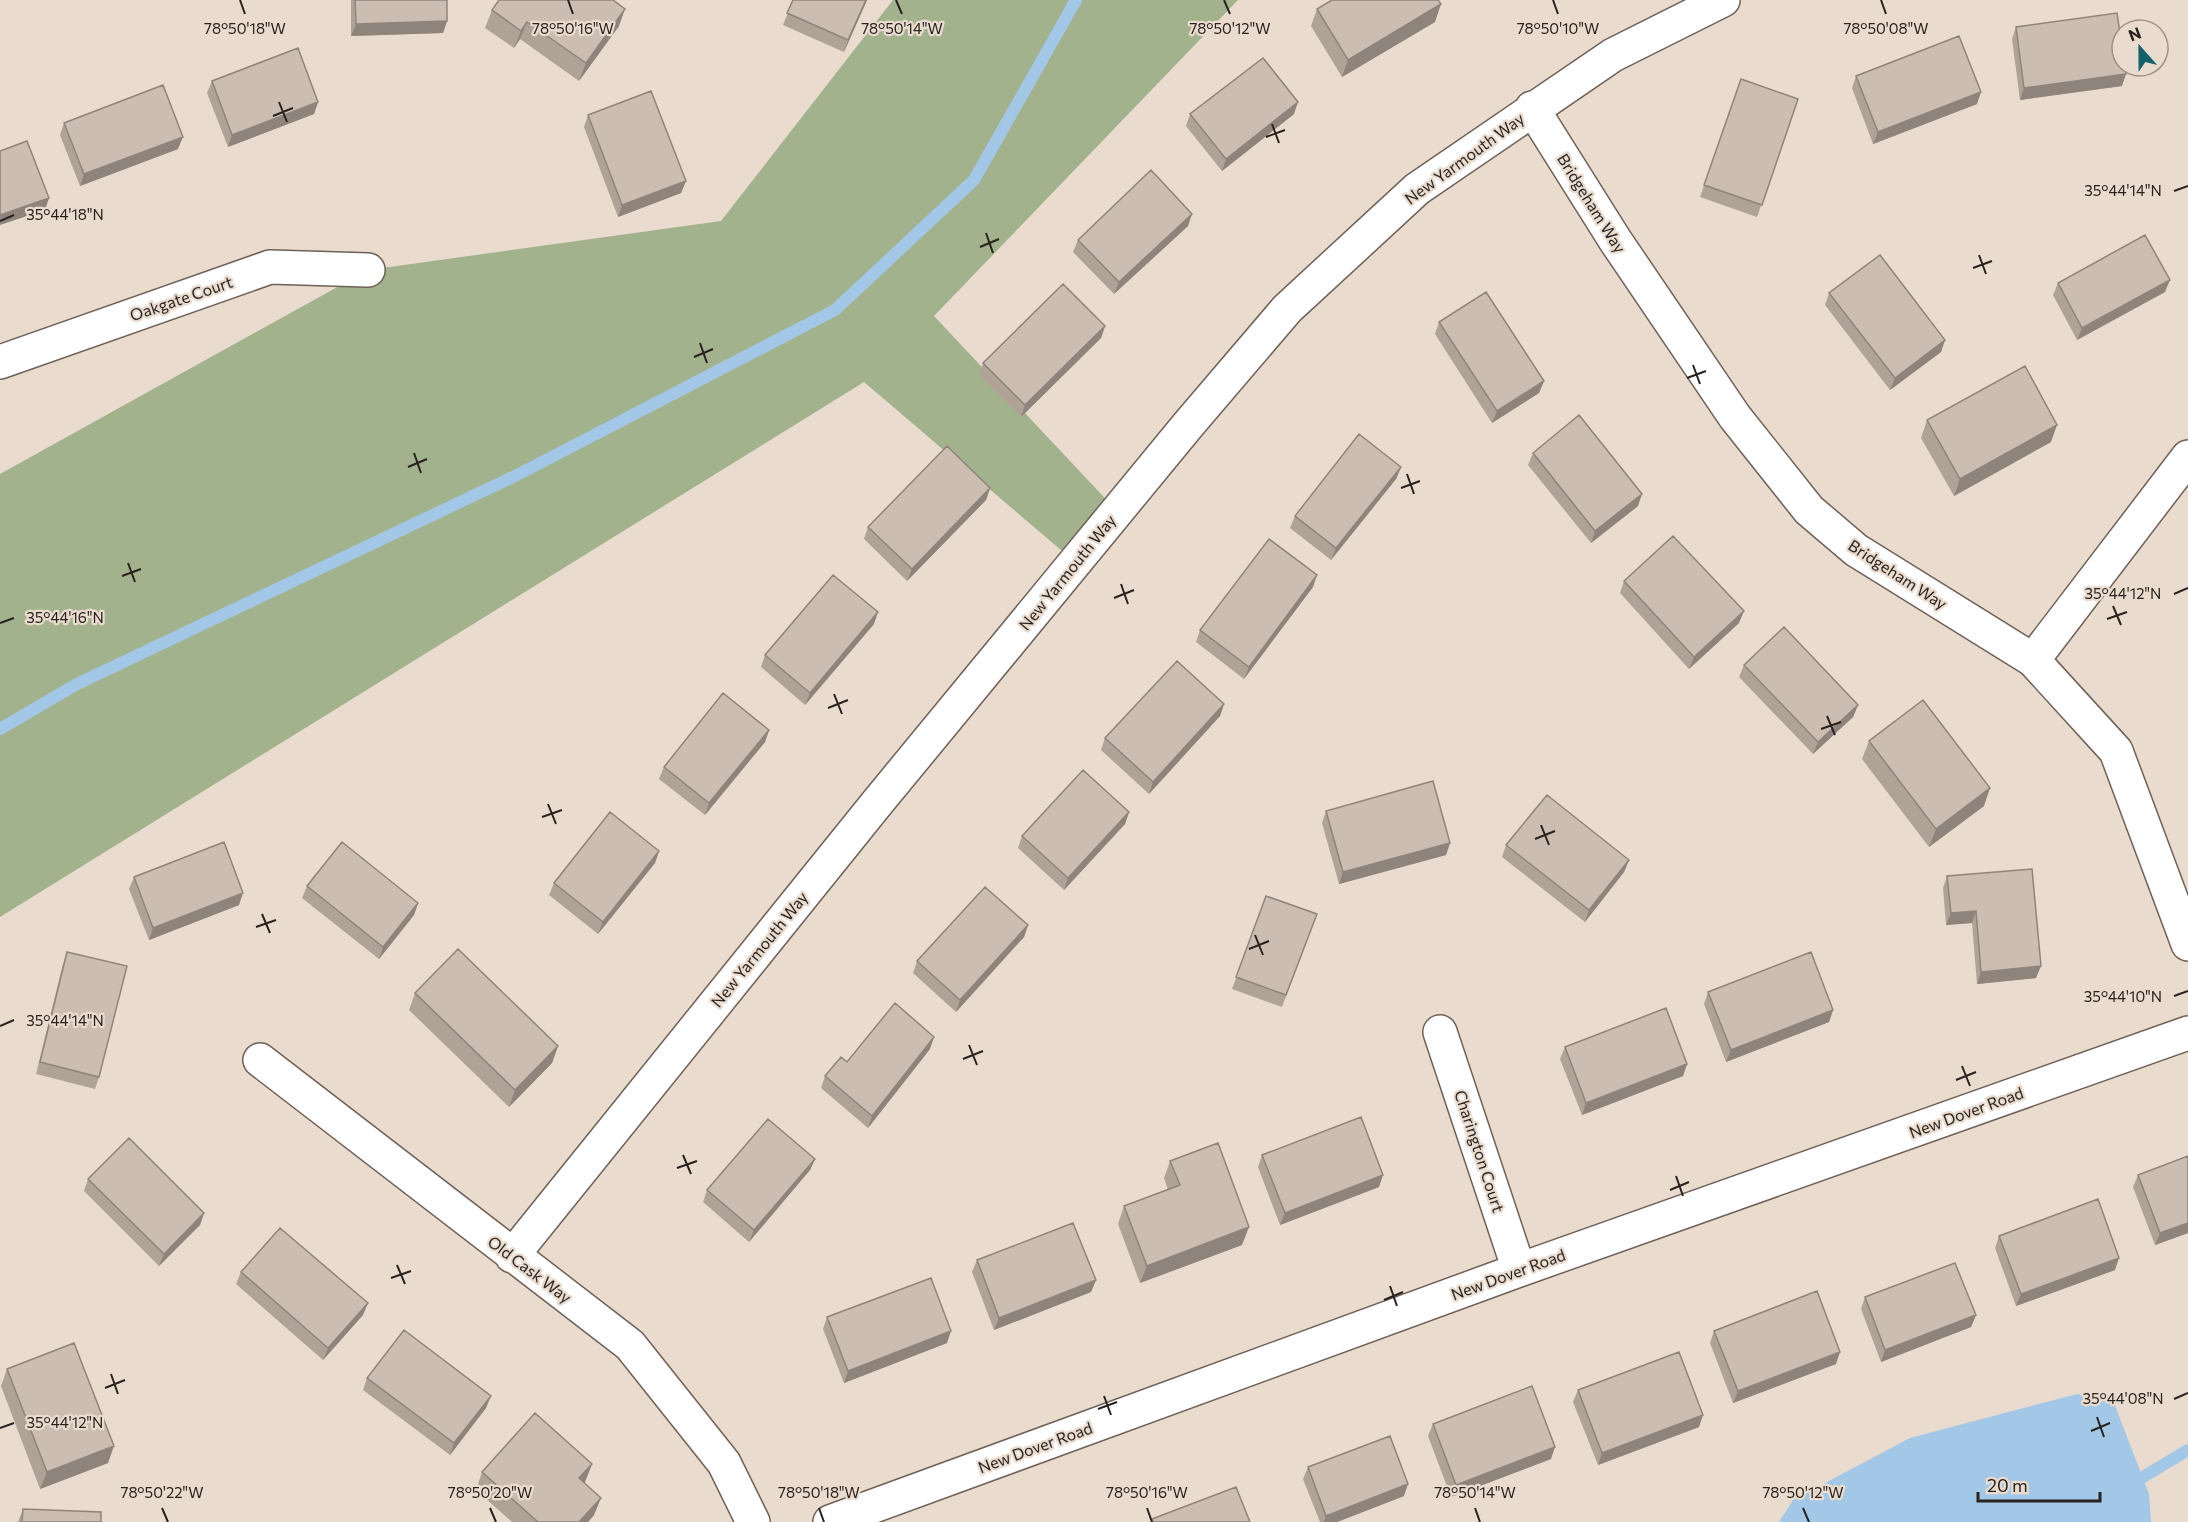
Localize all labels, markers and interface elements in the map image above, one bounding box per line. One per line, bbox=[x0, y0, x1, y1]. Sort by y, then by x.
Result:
north arrow bbox=[2110, 18, 2170, 78]
text: 78°50'18"W bbox=[204, 19, 286, 37]
text: 78°50'16"W bbox=[532, 19, 614, 37]
text: 78°50'14"W bbox=[861, 19, 943, 37]
text: 78°50'12"W bbox=[1189, 19, 1271, 37]
text: 78°50'10"W bbox=[1517, 19, 1599, 37]
text: 78°50'08"W bbox=[1843, 19, 1929, 37]
text: N bbox=[2125, 23, 2143, 45]
street label: New Yarmouth Way bbox=[1401, 108, 1527, 208]
street label: Bridgeham Way bbox=[1554, 150, 1630, 256]
text: 35°44'14"N bbox=[2084, 181, 2162, 199]
text: 35°44'18"N bbox=[26, 205, 104, 223]
street label: Oakgate Court bbox=[127, 271, 235, 324]
street label: New Yarmouth Way bbox=[1015, 510, 1119, 634]
street label: Bridgeham Way bbox=[1845, 535, 1951, 613]
text: 35°44'12"N bbox=[2085, 584, 2161, 602]
text: 35°44'16"N bbox=[26, 608, 104, 626]
street label: New Yarmouth Way bbox=[707, 887, 811, 1011]
text: 35°44'10"N bbox=[2084, 987, 2162, 1005]
text: 35°44'14"N bbox=[26, 1011, 104, 1029]
street label: New Dover Road bbox=[1906, 1082, 2026, 1142]
street label: Charington Court bbox=[1451, 1087, 1509, 1215]
street label: Old Cask Way bbox=[484, 1231, 576, 1307]
street label: New Dover Road bbox=[1448, 1244, 1568, 1304]
text: 35°44'08"N bbox=[2082, 1389, 2164, 1407]
text: 35°44'12"N bbox=[27, 1413, 103, 1431]
street label: New Dover Road bbox=[975, 1417, 1095, 1477]
scale bar bbox=[1978, 1465, 2100, 1503]
text: 20 m bbox=[1987, 1474, 2028, 1496]
text: 78°50'22"W bbox=[121, 1483, 203, 1501]
text: 78°50'20"W bbox=[448, 1483, 532, 1501]
text: 78°50'18"W bbox=[778, 1483, 860, 1501]
text: 78°50'16"W bbox=[1106, 1483, 1188, 1501]
text: 78°50'14"W bbox=[1434, 1483, 1516, 1501]
text: 78°50'12"W bbox=[1762, 1483, 1844, 1501]

